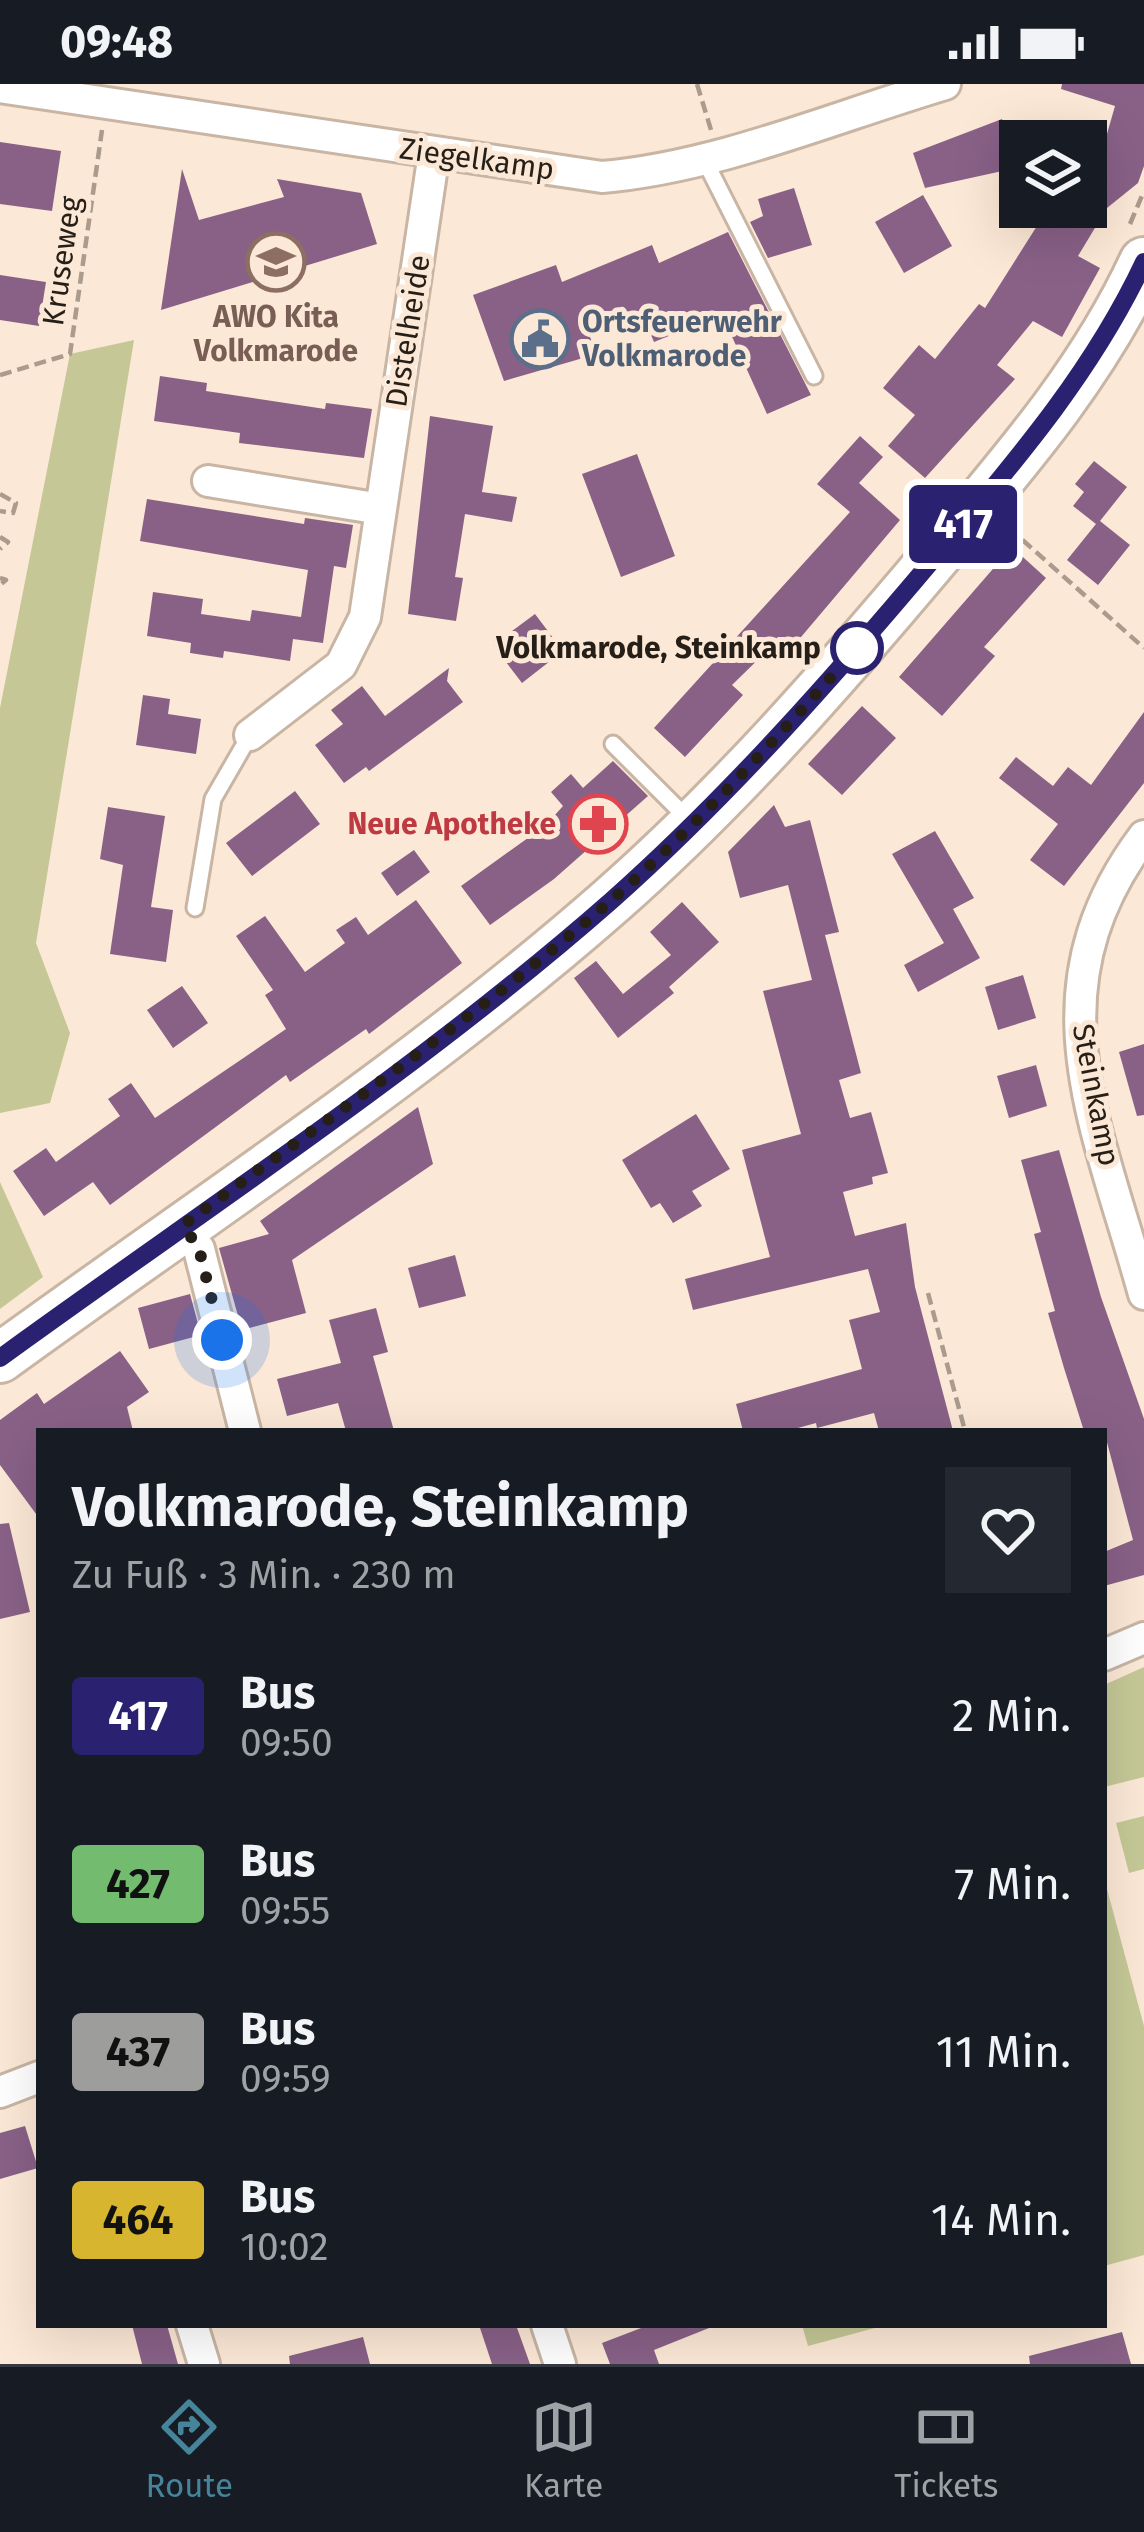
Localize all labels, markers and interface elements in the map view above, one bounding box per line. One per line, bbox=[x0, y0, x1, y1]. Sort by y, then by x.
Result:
text: 09:48 bbox=[60, 15, 173, 69]
map controls bbox=[999, 120, 1107, 228]
button: layers bbox=[999, 120, 1107, 228]
street label: Ziegelkamp bbox=[398, 130, 556, 188]
street label: Kruseweg bbox=[35, 193, 89, 328]
school or university icon: AWO Kita Volkmarode bbox=[245, 231, 307, 293]
street label: Distelheide bbox=[378, 252, 438, 410]
place label: AWO Kita Volkmarode bbox=[193, 299, 358, 369]
place label: Ortsfeuerwehr Volkmarode bbox=[581, 304, 783, 374]
public building icon: Ortsfeuerwehr Volkmarode bbox=[509, 308, 571, 370]
line badge: 417 bbox=[894, 485, 1032, 563]
text: 417 bbox=[933, 499, 993, 549]
marker: Volkmarode, Steinkamp bbox=[832, 623, 882, 673]
place label: Volkmarode, Steinkamp bbox=[495, 630, 821, 666]
pharmacy icon: Neue Apotheke bbox=[567, 793, 629, 855]
place label: Neue Apotheke bbox=[347, 806, 556, 842]
street label: Steinkamp bbox=[1065, 1021, 1127, 1169]
your location bbox=[192, 1310, 252, 1370]
button: heart bbox=[945, 1467, 1071, 1593]
text: Volkmarode, Steinkamp bbox=[72, 1473, 689, 1541]
text: Zu Fuß · 3 Min. · 230 m bbox=[72, 1552, 456, 1598]
text: Bus bbox=[240, 1666, 315, 1720]
text: 2 Min. bbox=[952, 1689, 1071, 1743]
text: 417 bbox=[108, 1691, 168, 1741]
text: 09:50 bbox=[240, 1720, 333, 1766]
text: Bus bbox=[240, 1834, 315, 1888]
text: 7 Min. bbox=[954, 1857, 1071, 1911]
text: 427 bbox=[106, 1859, 170, 1909]
text: 09:55 bbox=[240, 1888, 330, 1934]
text: Bus bbox=[240, 2002, 315, 2056]
text: 11 Min. bbox=[936, 2025, 1071, 2079]
text: 437 bbox=[106, 2027, 170, 2077]
text: 09:59 bbox=[240, 2056, 331, 2102]
text: Bus bbox=[240, 2170, 315, 2224]
text: 14 Min. bbox=[931, 2193, 1071, 2247]
text: 464 bbox=[102, 2195, 174, 2245]
text: 10:02 bbox=[240, 2224, 329, 2270]
tab: Route bbox=[146, 2394, 233, 2506]
tab: Karte bbox=[524, 2394, 603, 2506]
tab: Tickets bbox=[894, 2394, 998, 2506]

